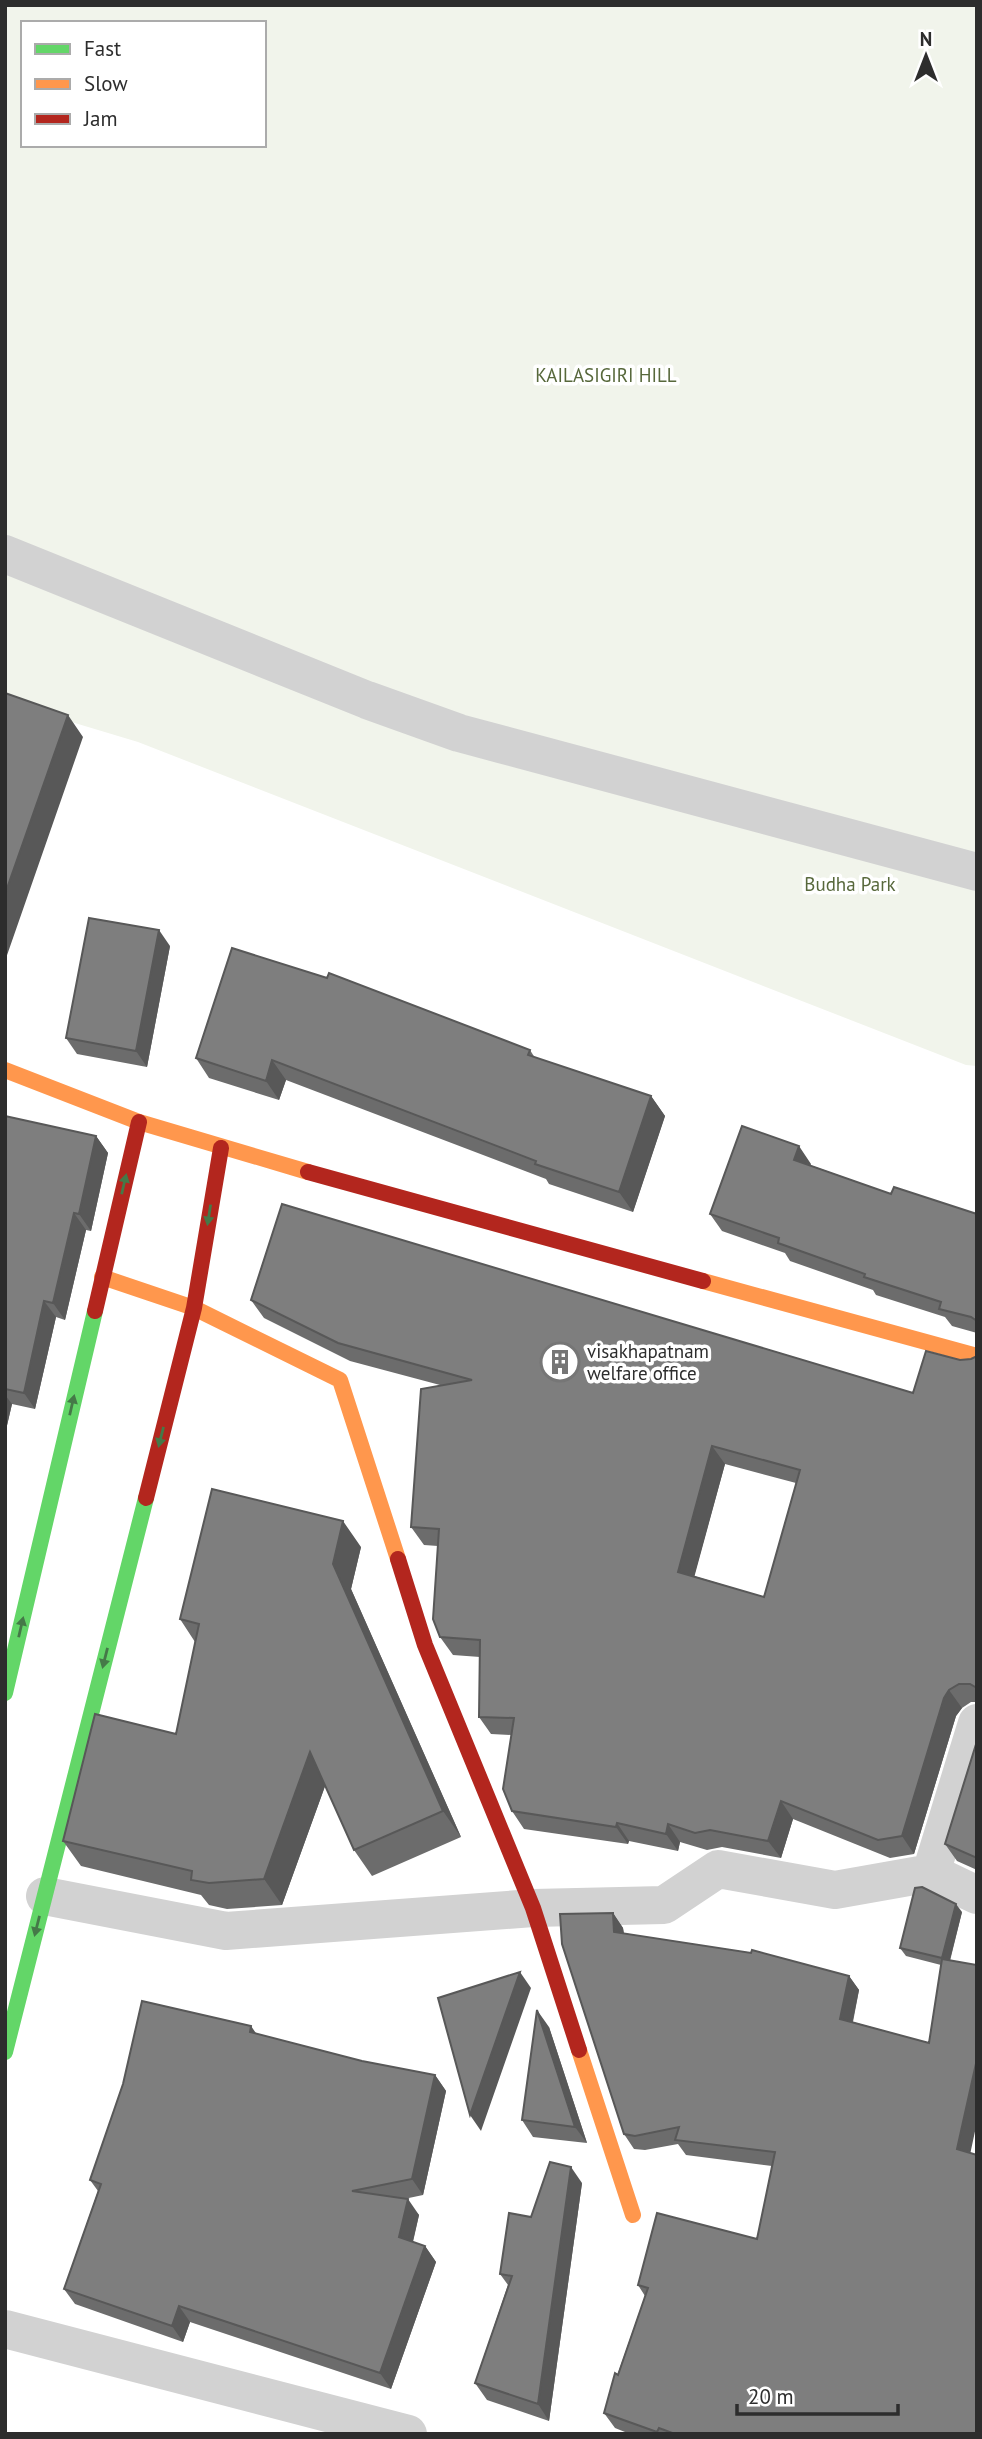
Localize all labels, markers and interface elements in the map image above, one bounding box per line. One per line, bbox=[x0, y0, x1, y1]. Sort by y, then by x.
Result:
legend bbox=[21, 21, 266, 147]
north arrow bbox=[891, 21, 961, 91]
text: N bbox=[920, 27, 932, 51]
text: Fast bbox=[84, 35, 121, 62]
text: Slow bbox=[84, 70, 128, 97]
text: Jam bbox=[83, 105, 118, 132]
park label: KAILASIGIRI HILL bbox=[535, 363, 677, 387]
park label: Budha Park bbox=[804, 872, 896, 896]
one-way arrow bbox=[119, 1173, 130, 1195]
one-way arrow bbox=[203, 1204, 214, 1226]
place label: visakhapatnam welfare office bbox=[587, 1339, 709, 1385]
building icon: visakhapatnam welfare office bbox=[539, 1341, 581, 1383]
one-way arrow bbox=[67, 1394, 78, 1416]
one-way arrow bbox=[155, 1426, 166, 1448]
one-way arrow bbox=[15, 1616, 26, 1638]
one-way arrow bbox=[99, 1647, 110, 1669]
one-way arrow bbox=[31, 1915, 42, 1937]
scale bar bbox=[737, 2372, 898, 2416]
text: 20 m bbox=[748, 2383, 794, 2410]

